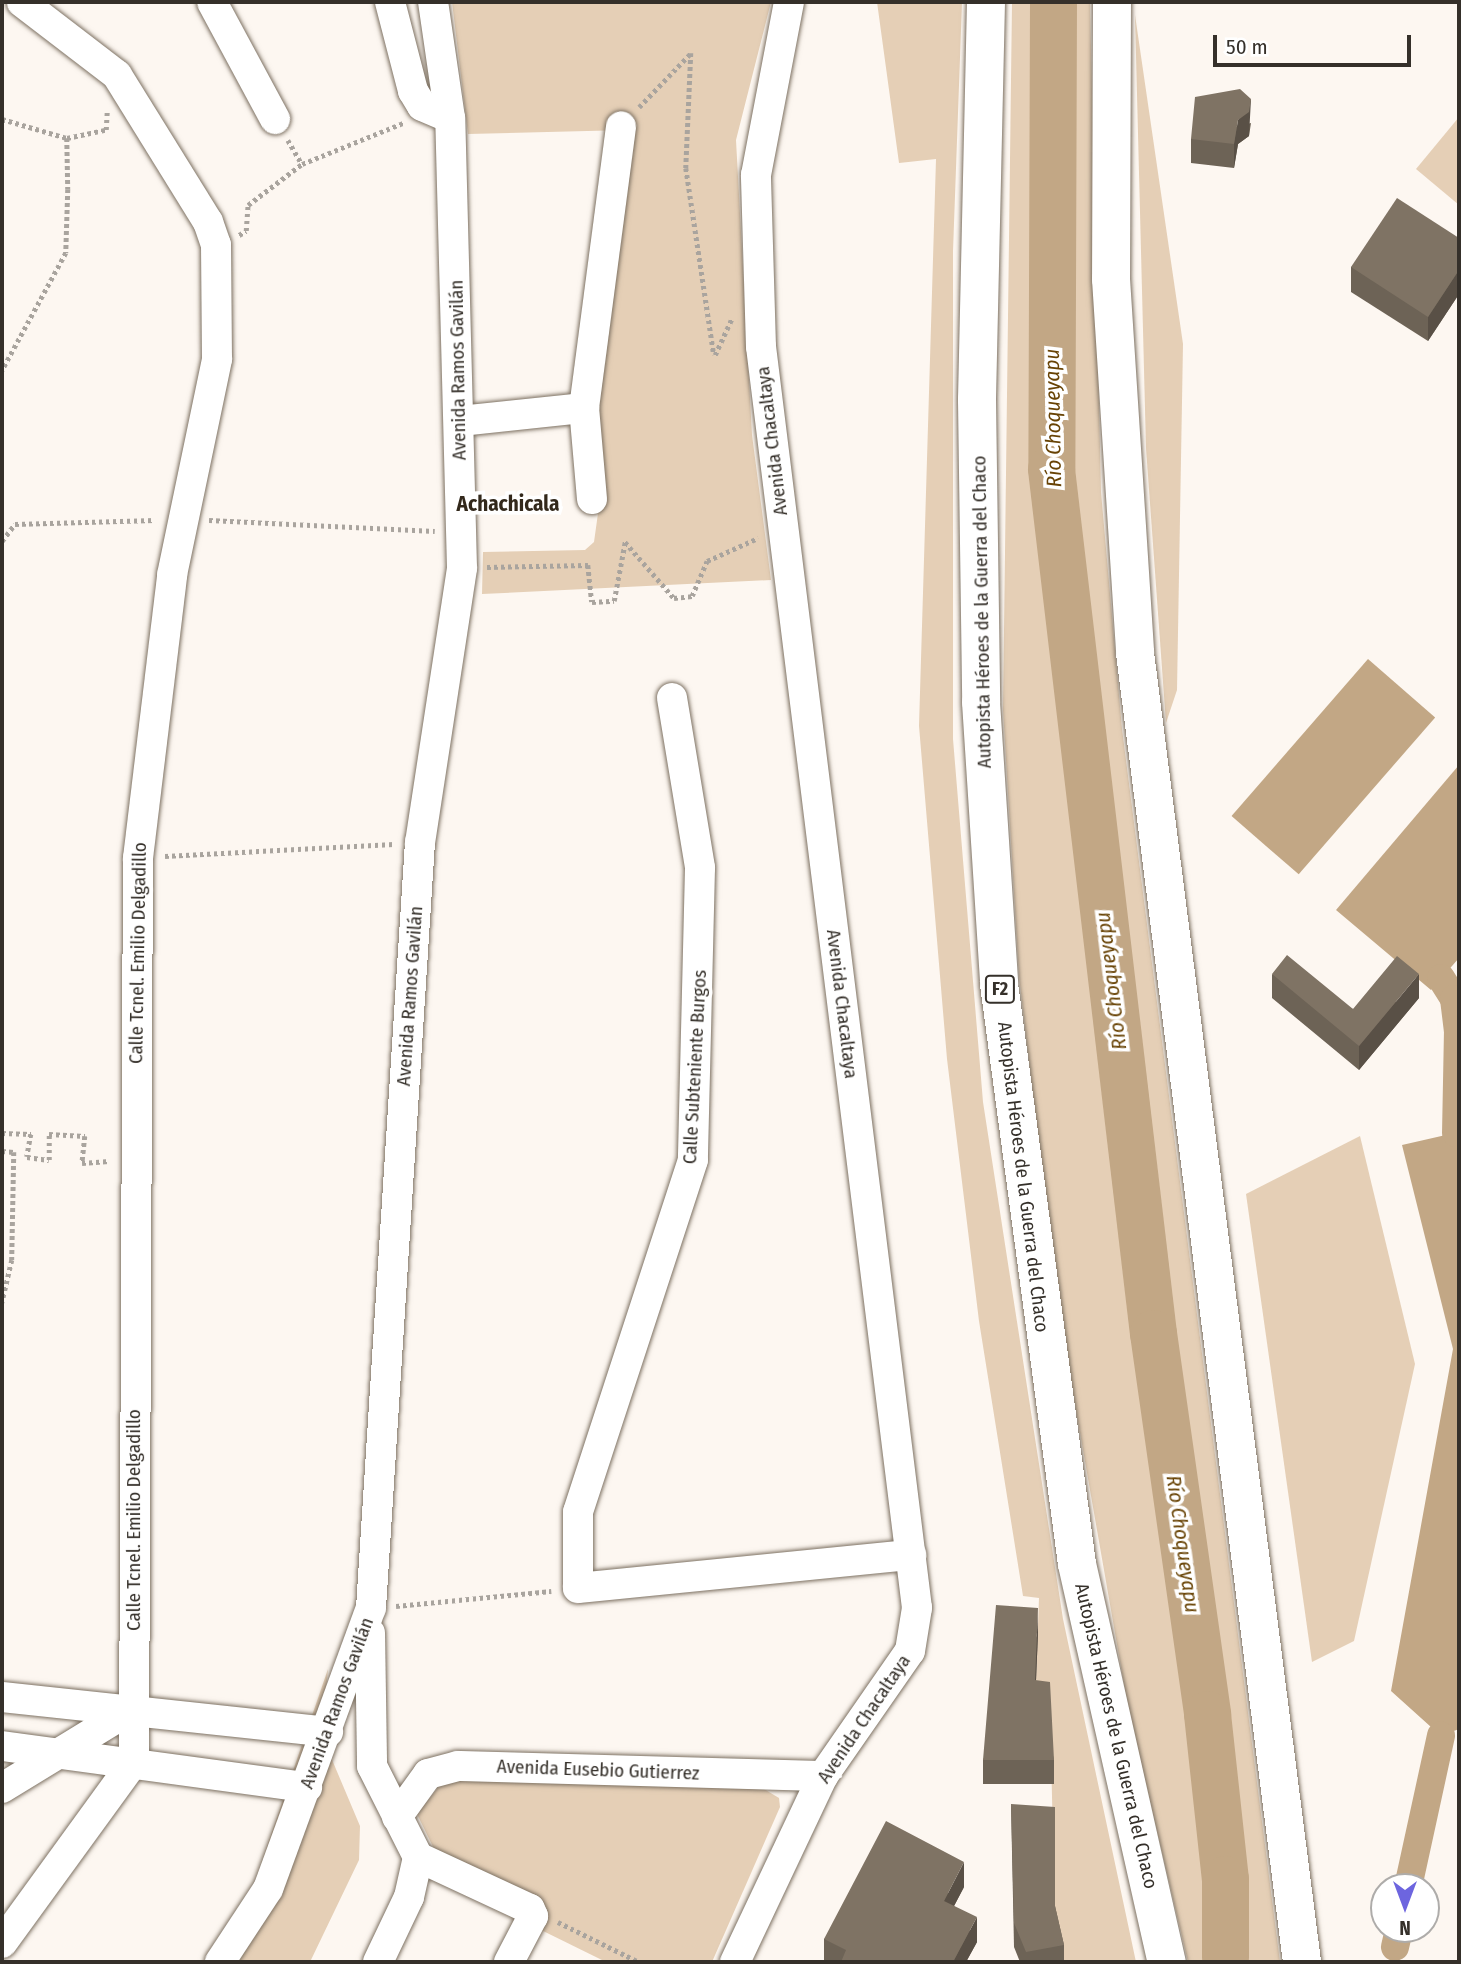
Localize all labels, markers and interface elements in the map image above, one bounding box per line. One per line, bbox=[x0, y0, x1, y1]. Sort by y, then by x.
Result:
scale bar bbox=[1216, 21, 1414, 65]
text: 50 m bbox=[1226, 34, 1268, 60]
street label: Avenida Ramos Gavilán bbox=[445, 280, 471, 460]
water label: Río Choqueyapu bbox=[1039, 348, 1067, 488]
street label: Avenida Chacaltaya bbox=[752, 365, 792, 517]
street label: Autopista Héroes de la Guerra del Chaco bbox=[968, 455, 996, 769]
district label: Achachicala bbox=[457, 491, 559, 517]
street label: Calle Tcnel. Emilio Delgadillo bbox=[125, 842, 151, 1064]
street label: Avenida Ramos Gavilán bbox=[392, 905, 428, 1087]
water label: Río Choqueyapu bbox=[1090, 911, 1132, 1051]
street label: Avenida Chacaltaya bbox=[822, 928, 862, 1080]
street label: Calle Subteniente Burgos bbox=[679, 969, 711, 1165]
road number: F2 bbox=[984, 974, 1016, 1004]
street label: Autopista Héroes de la Guerra del Chaco bbox=[993, 1020, 1053, 1334]
street label: Calle Tcnel. Emilio Delgadillo bbox=[123, 1409, 145, 1631]
water label: Río Choqueyapu bbox=[1161, 1474, 1205, 1614]
street label: Autopista Héroes de la Guerra del Chaco bbox=[1070, 1581, 1162, 1891]
street label: Avenida Ramos Gavilán bbox=[295, 1614, 379, 1792]
street label: Avenida Chacaltaya bbox=[813, 1650, 915, 1788]
street label: Avenida Eusebio Gutierrez bbox=[496, 1755, 700, 1785]
north arrow bbox=[1370, 1873, 1440, 1943]
text: N bbox=[1399, 1916, 1411, 1939]

